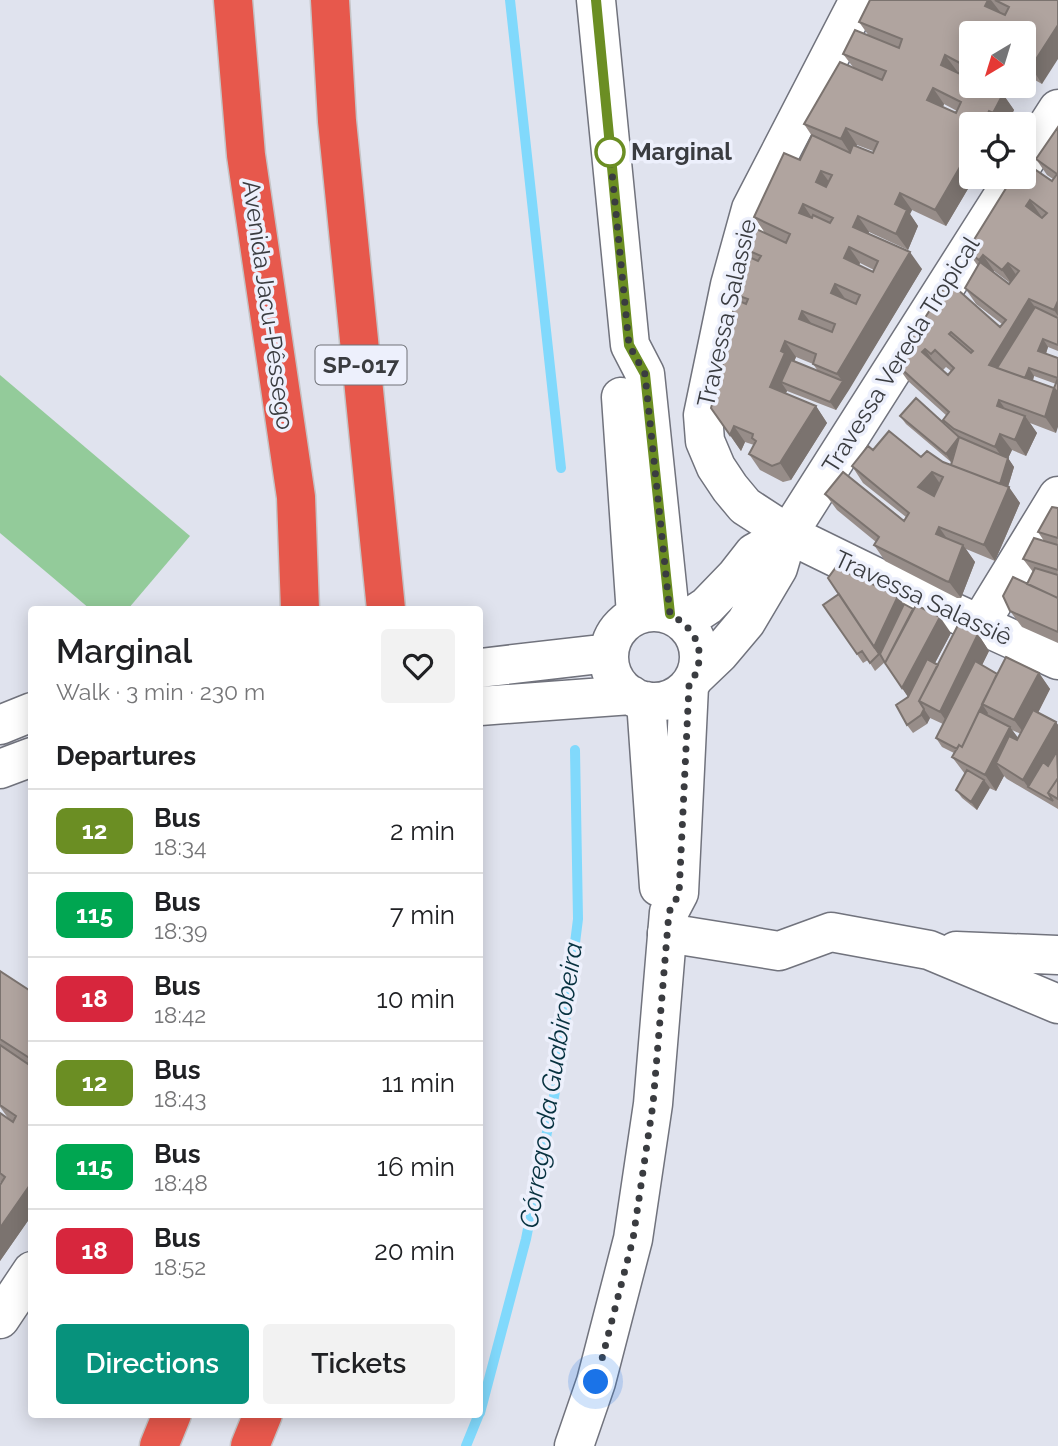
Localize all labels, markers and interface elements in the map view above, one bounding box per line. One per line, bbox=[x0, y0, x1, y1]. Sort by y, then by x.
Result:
north arrow bbox=[959, 21, 1036, 98]
map controls bbox=[959, 21, 1036, 189]
button: locate bbox=[959, 112, 1036, 189]
marker: Marginal bbox=[595, 137, 625, 167]
place label: Marginal bbox=[631, 137, 732, 166]
street label: Avenida Jacu-Pêssego bbox=[237, 178, 300, 432]
street label: Travessa Salassie bbox=[691, 216, 762, 410]
street label: Travessa Vereda Tropical bbox=[816, 231, 986, 478]
road number: SP-017 bbox=[316, 346, 406, 384]
street label: Travessa Salassiê bbox=[830, 544, 1016, 651]
button: heart bbox=[381, 629, 455, 703]
text: Marginal bbox=[56, 632, 192, 671]
text: Walk · 3 min · 230 m bbox=[56, 678, 265, 705]
text: Departures bbox=[56, 741, 196, 771]
text: Bus bbox=[154, 803, 201, 833]
text: 12 bbox=[82, 816, 107, 845]
text: 2 min bbox=[390, 816, 455, 846]
text: 18:34 bbox=[154, 833, 207, 860]
text: Bus bbox=[154, 887, 201, 917]
text: 115 bbox=[76, 900, 113, 929]
text: 7 min bbox=[390, 900, 455, 930]
text: 18:39 bbox=[154, 917, 208, 944]
water label: Córrego da Guabirobeira bbox=[514, 940, 588, 1230]
text: Bus bbox=[154, 971, 201, 1001]
text: 18 bbox=[81, 984, 108, 1013]
text: 10 min bbox=[377, 984, 455, 1014]
text: 18:42 bbox=[154, 1001, 206, 1028]
text: Bus bbox=[154, 1055, 201, 1085]
text: 12 bbox=[82, 1068, 107, 1097]
text: 11 min bbox=[381, 1068, 455, 1098]
text: 18:43 bbox=[154, 1085, 207, 1112]
text: Bus bbox=[154, 1139, 201, 1169]
text: 115 bbox=[76, 1152, 113, 1181]
text: 16 min bbox=[377, 1152, 455, 1182]
text: 18:48 bbox=[154, 1169, 208, 1196]
text: Bus bbox=[154, 1223, 201, 1253]
text: 18 bbox=[81, 1236, 108, 1265]
text: 20 min bbox=[374, 1236, 455, 1266]
text: 18:52 bbox=[154, 1253, 206, 1280]
button: Directions bbox=[56, 1324, 249, 1404]
button: Tickets bbox=[263, 1324, 455, 1404]
your location bbox=[578, 1364, 613, 1399]

